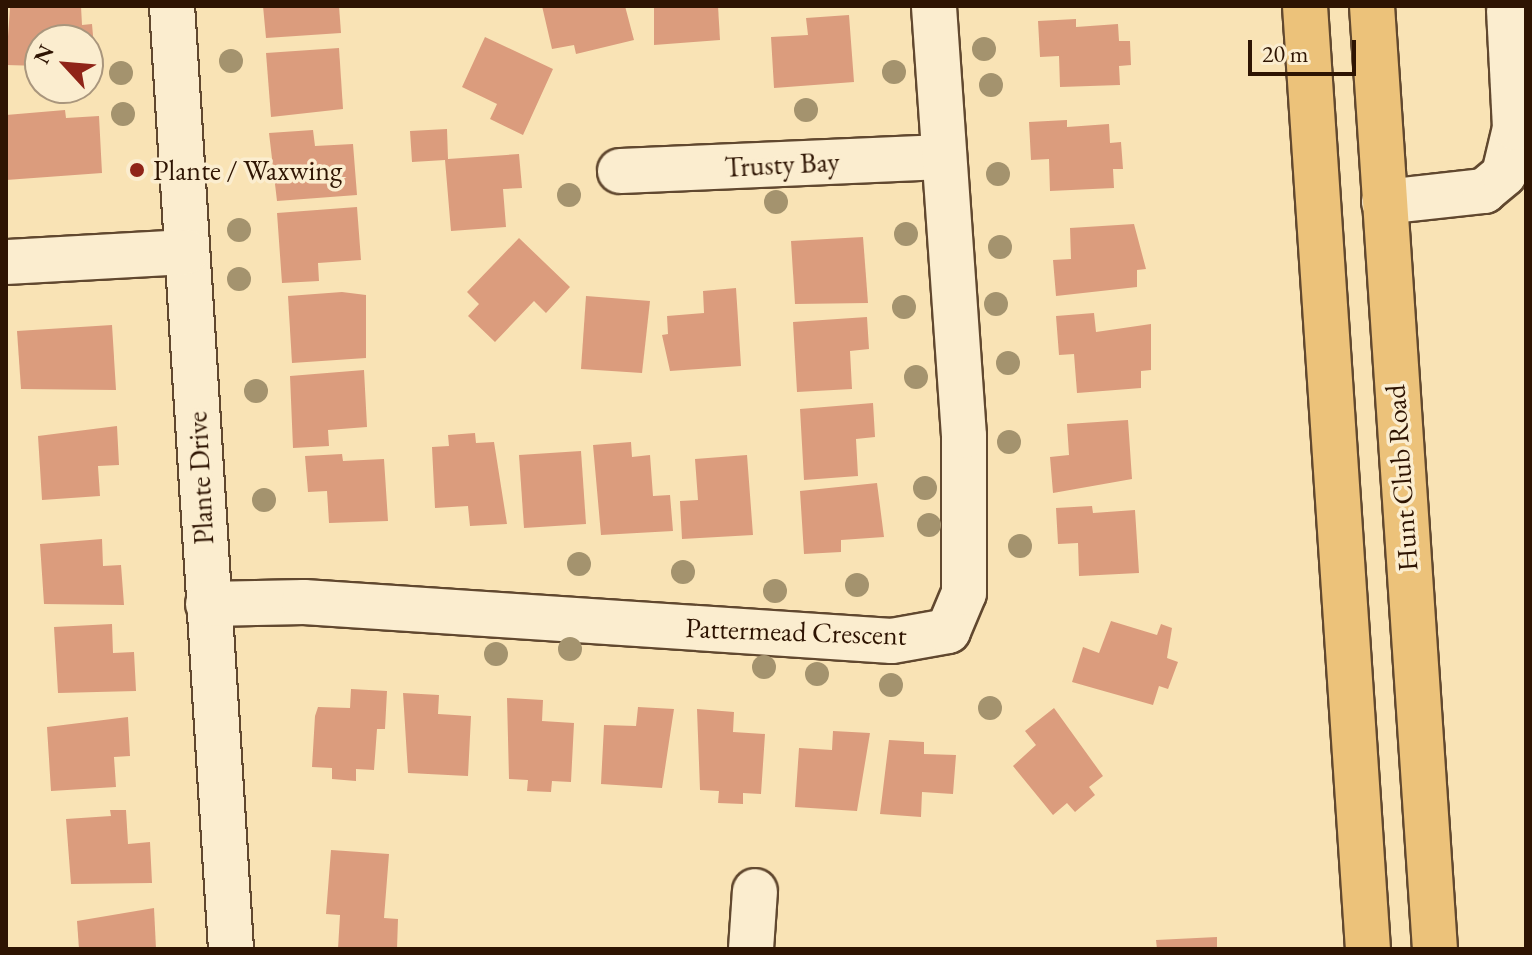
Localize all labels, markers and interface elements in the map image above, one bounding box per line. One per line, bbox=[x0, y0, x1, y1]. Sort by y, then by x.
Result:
north arrow bbox=[24, 24, 104, 104]
scale bar bbox=[1252, 24, 1360, 74]
text: 20 m bbox=[1262, 38, 1309, 69]
text: N bbox=[27, 40, 61, 68]
street label: Trusty Bay bbox=[724, 144, 840, 184]
place label: Plante / Waxwing bbox=[153, 153, 342, 187]
marker: Plante / Waxwing bbox=[128, 161, 146, 179]
street label: Hunt Club Road bbox=[1378, 384, 1424, 572]
street label: Plante Drive bbox=[180, 411, 220, 545]
street label: Pattermead Crescent bbox=[685, 610, 907, 652]

